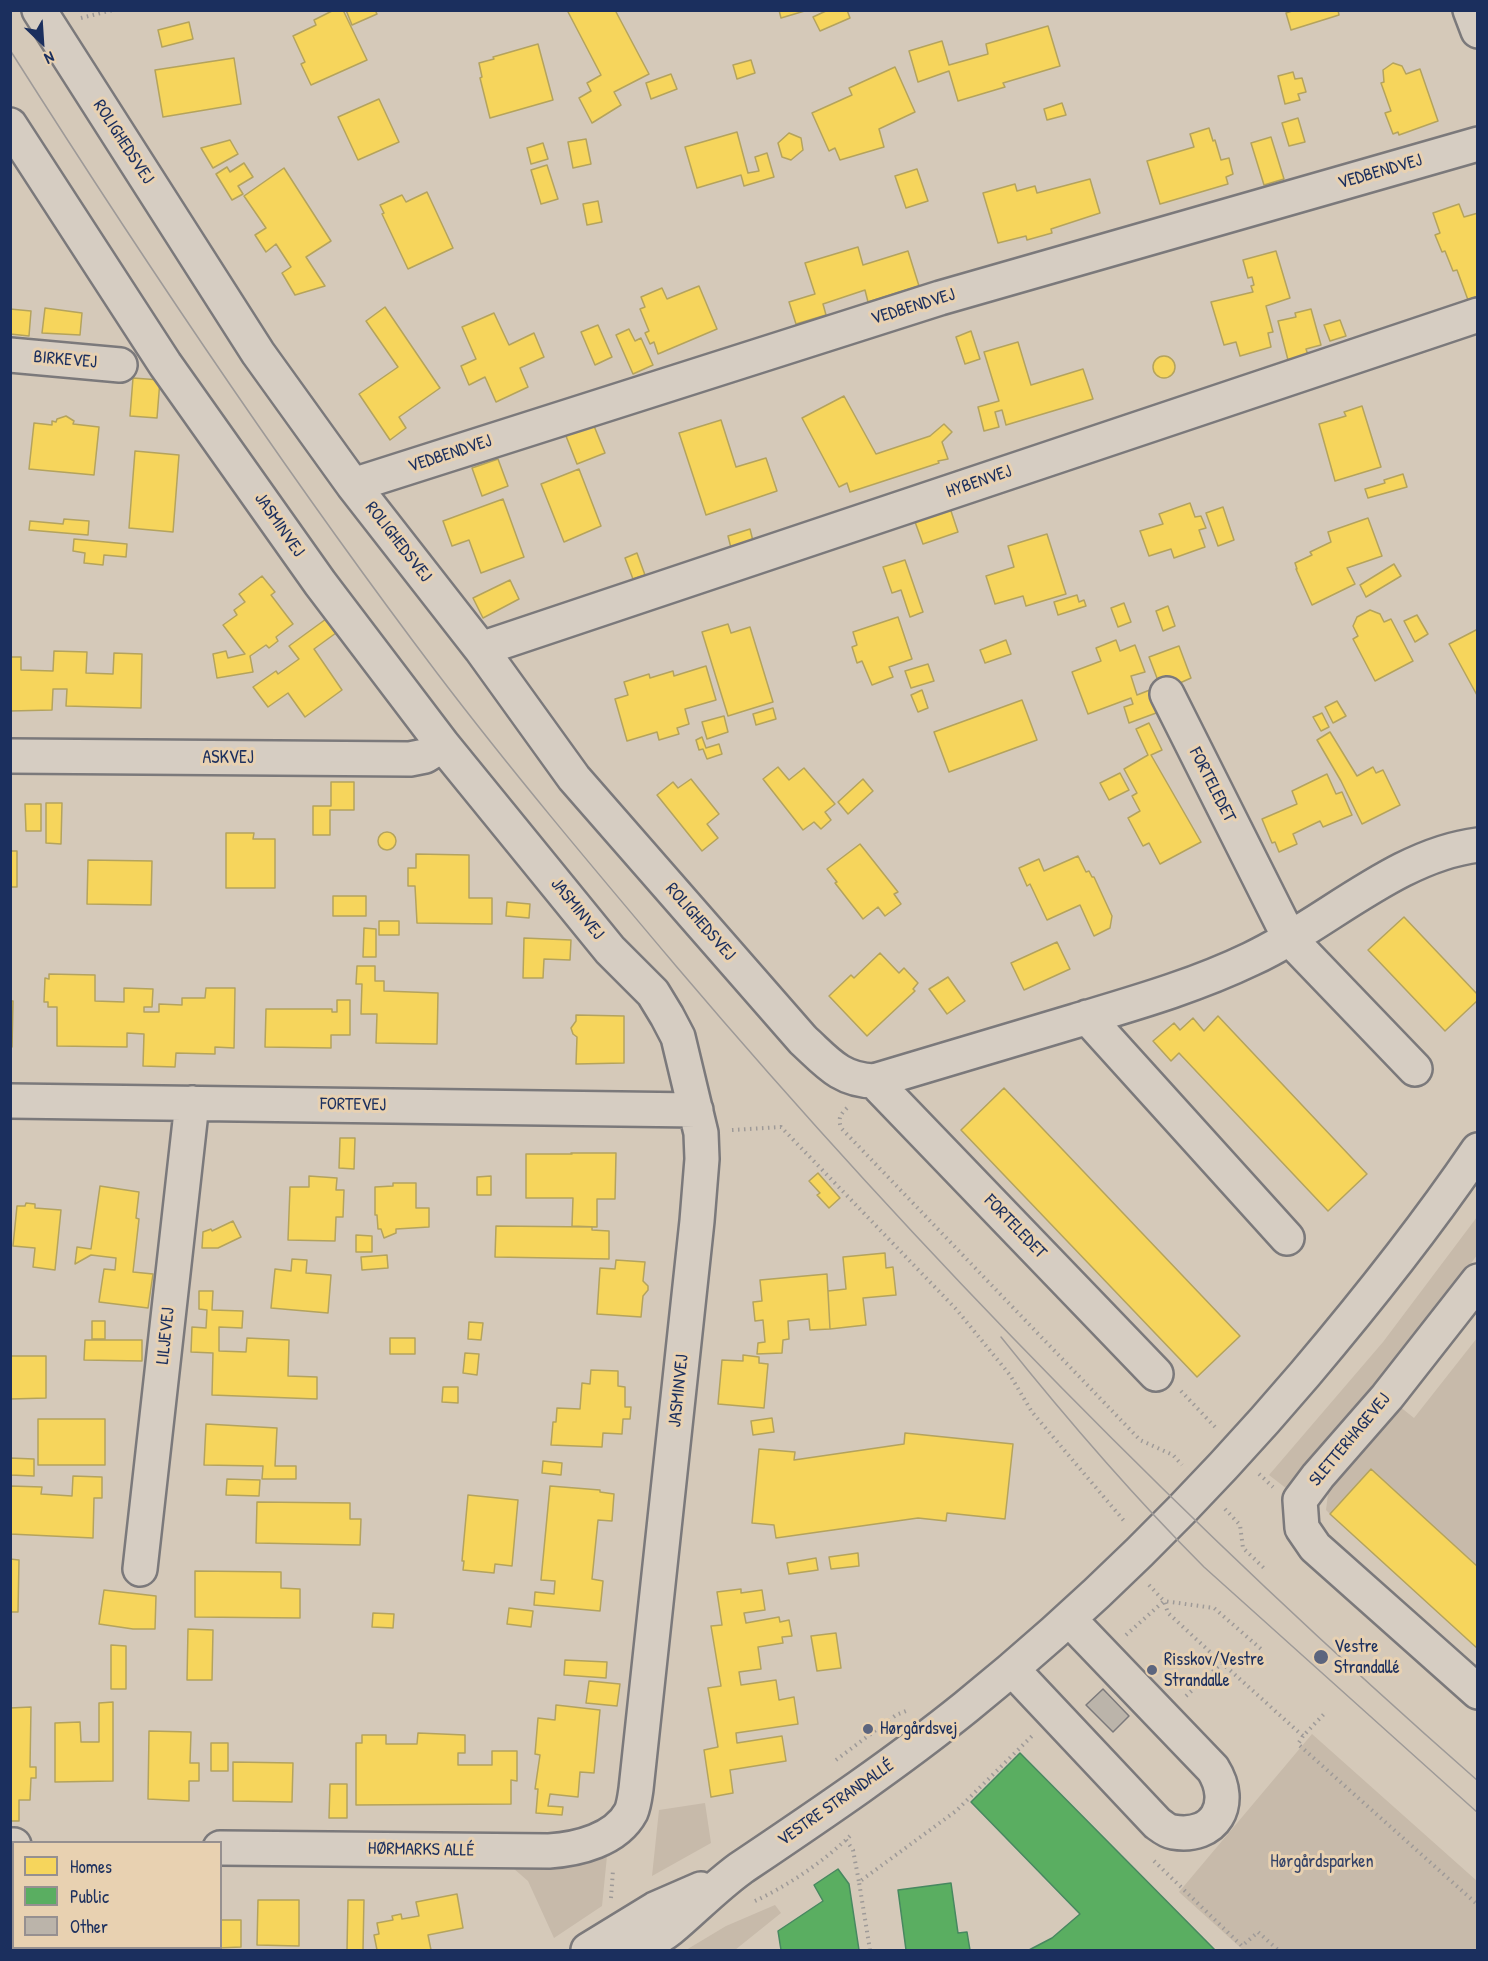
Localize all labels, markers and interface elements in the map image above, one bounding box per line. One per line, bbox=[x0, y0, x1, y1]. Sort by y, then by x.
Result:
north arrow bbox=[12, 12, 72, 72]
text: N bbox=[41, 47, 58, 70]
street label: ROLIGHEDSVEJ bbox=[88, 96, 158, 188]
street label: VEDBENDVEJ bbox=[1335, 150, 1425, 194]
street label: VEDBENDVEJ bbox=[868, 284, 958, 330]
street label: BIRKEVEJ bbox=[32, 346, 98, 374]
street label: VEDBENDVEJ bbox=[405, 430, 495, 478]
street label: HYBENVEJ bbox=[943, 461, 1015, 503]
street label: JASMINVEJ bbox=[249, 489, 309, 561]
street label: ROLIGHEDSVEJ bbox=[360, 498, 436, 586]
street label: FORTELEDET bbox=[1184, 744, 1240, 826]
street label: ASKVEJ bbox=[202, 747, 254, 769]
street label: JASMINVEJ bbox=[546, 874, 608, 944]
street label: ROLIGHEDSVEJ bbox=[660, 879, 740, 965]
street label: FORTEVEJ bbox=[320, 1094, 386, 1116]
street label: FORTELEDET bbox=[979, 1190, 1051, 1264]
street label: LILJEVEJ bbox=[152, 1307, 180, 1365]
street label: JASMINVEJ bbox=[664, 1354, 694, 1428]
street label: SLETTERHAGEVEJ bbox=[1305, 1389, 1395, 1491]
place label: Vestre Strandallé bbox=[1334, 1636, 1400, 1678]
marker: Vestre Strandallé bbox=[1312, 1648, 1330, 1666]
place label: Risskov/Vestre Strandalle bbox=[1164, 1649, 1264, 1692]
marker: Risskov/Vestre Strandalle bbox=[1145, 1663, 1159, 1677]
place label: Hørgårdsvej bbox=[880, 1718, 957, 1740]
marker: Hørgårdsvej bbox=[861, 1722, 875, 1736]
street label: VESTRE STRANDALLÉ bbox=[774, 1755, 898, 1851]
street label: HØRMARKS ALLÉ bbox=[368, 1838, 474, 1862]
legend bbox=[12, 1841, 222, 1949]
park label: Hørgårdsparken bbox=[1270, 1851, 1374, 1873]
text: Homes bbox=[70, 1854, 112, 1879]
text: Public bbox=[70, 1884, 109, 1909]
text: Other bbox=[70, 1914, 108, 1939]

